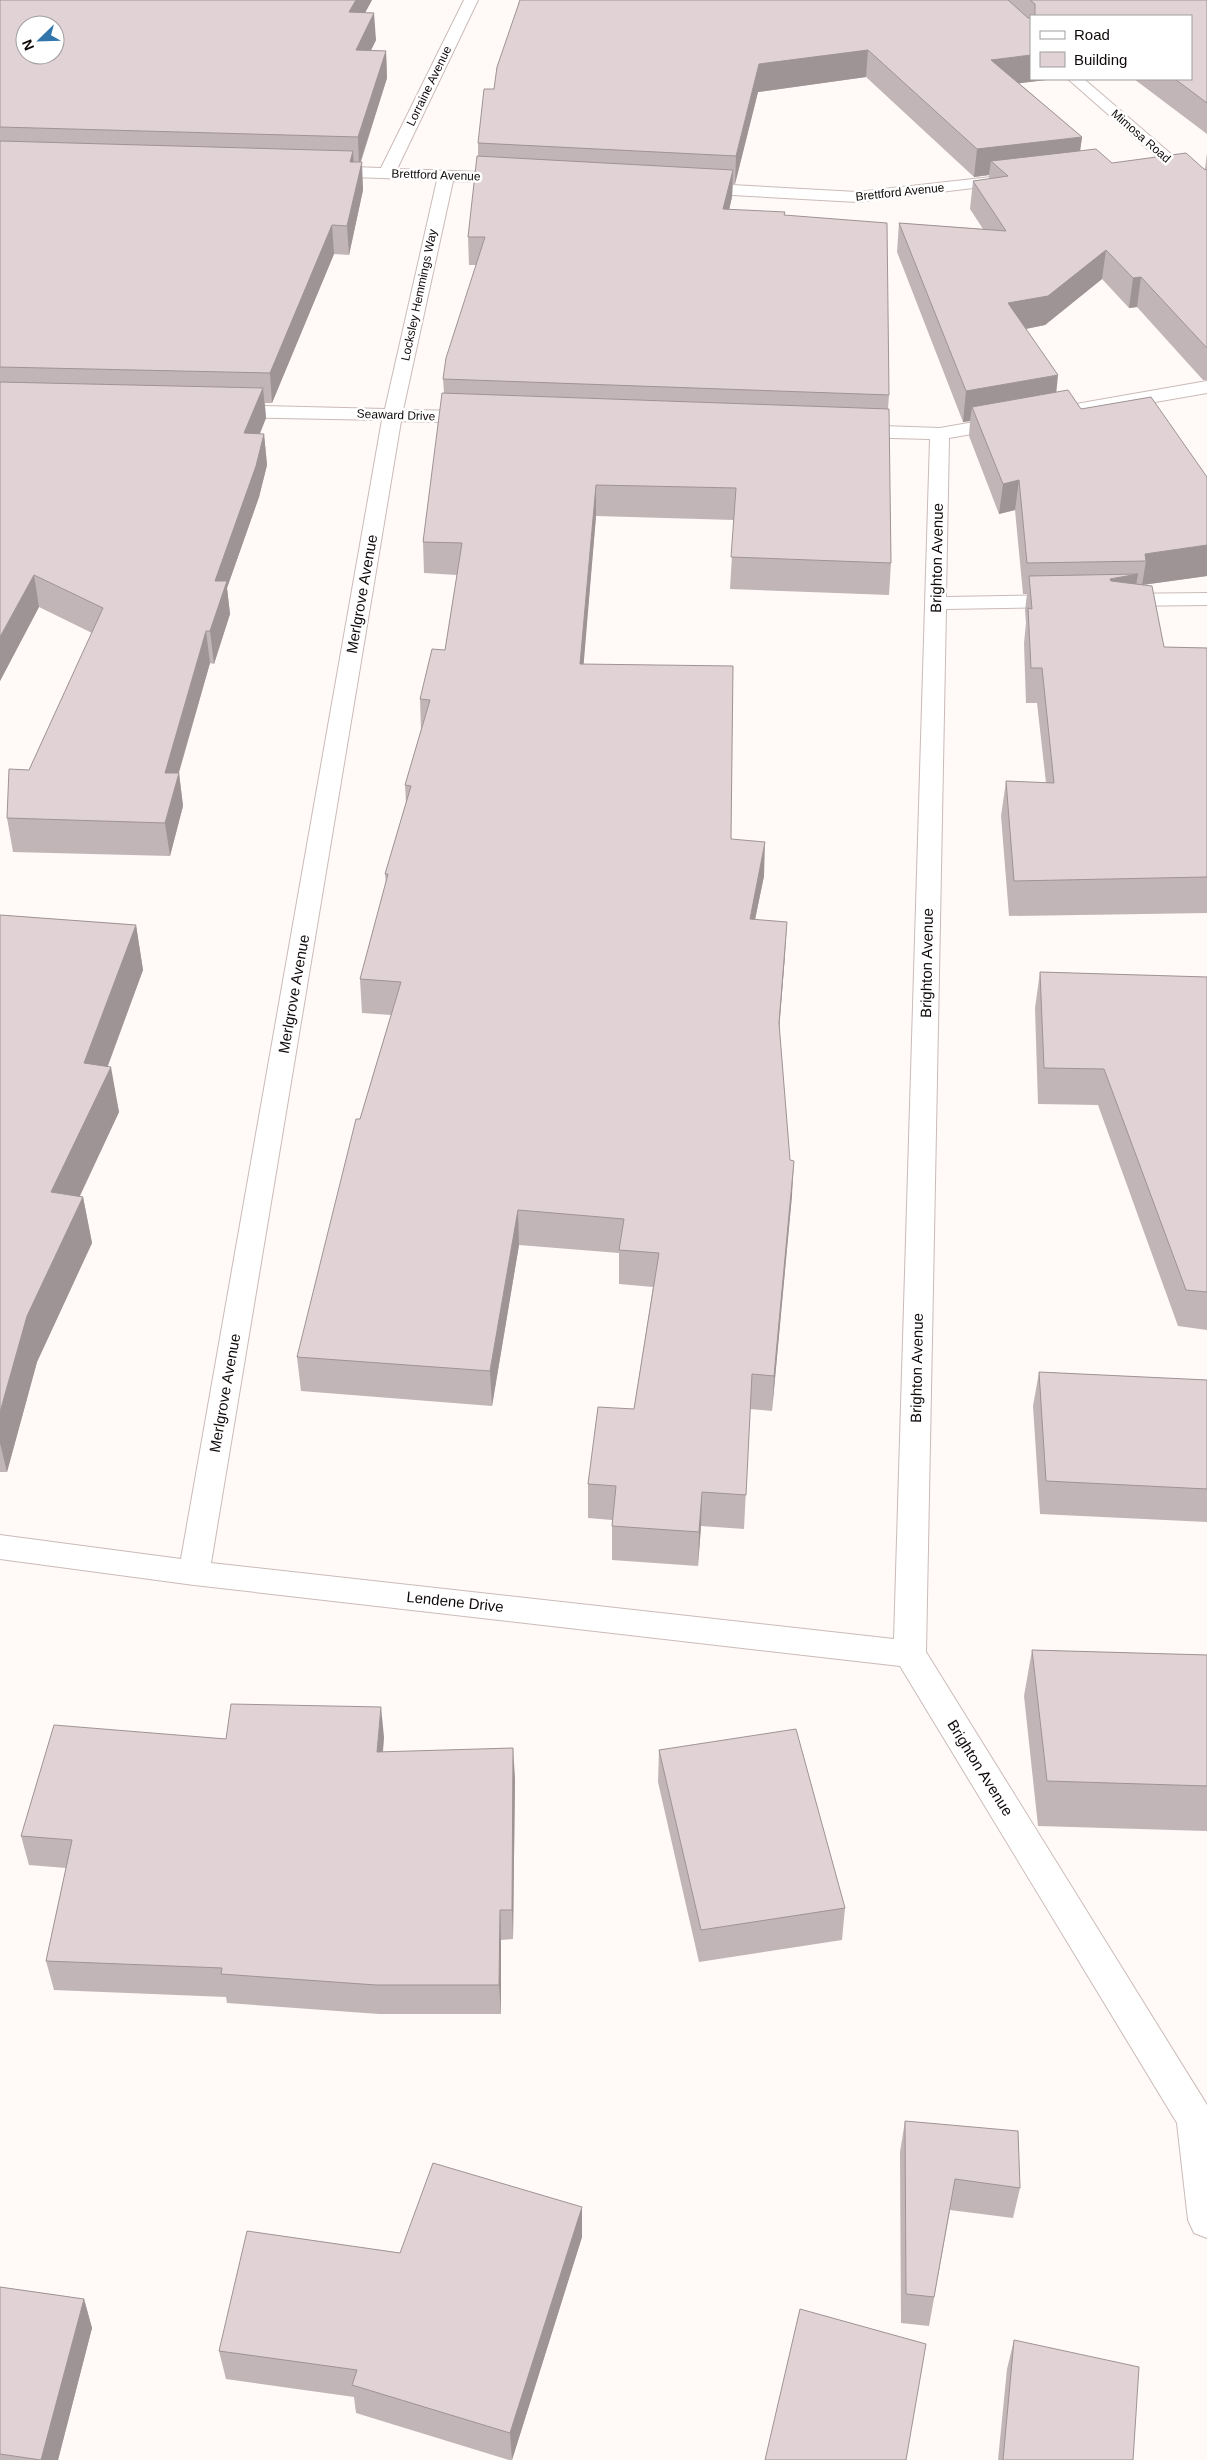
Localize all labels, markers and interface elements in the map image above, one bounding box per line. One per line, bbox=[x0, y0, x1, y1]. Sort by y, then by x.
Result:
north arrow bbox=[15, 15, 65, 65]
legend bbox=[1030, 15, 1192, 80]
text: Road bbox=[1074, 26, 1110, 43]
text: N bbox=[19, 37, 37, 53]
street label: Lorraine Avenue bbox=[404, 43, 455, 128]
text: Building bbox=[1074, 51, 1127, 68]
street label: Mimosa Road bbox=[1108, 106, 1174, 166]
street label: Brettford Avenue bbox=[391, 166, 481, 184]
street label: Brettford Avenue bbox=[855, 180, 945, 204]
street label: Locksley Hemmings Way bbox=[398, 228, 440, 362]
street label: Seaward Drive bbox=[356, 407, 436, 423]
street label: Brighton Avenue bbox=[927, 503, 946, 613]
street label: Merlgrove Avenue bbox=[343, 533, 380, 655]
street label: Brighton Avenue bbox=[917, 908, 936, 1018]
street label: Merlgrove Avenue bbox=[275, 933, 312, 1055]
street label: Brighton Avenue bbox=[907, 1313, 926, 1423]
street label: Merlgrove Avenue bbox=[206, 1332, 243, 1454]
street label: Lendene Drive bbox=[406, 1588, 504, 1615]
street label: Brighton Avenue bbox=[944, 1717, 1017, 1819]

